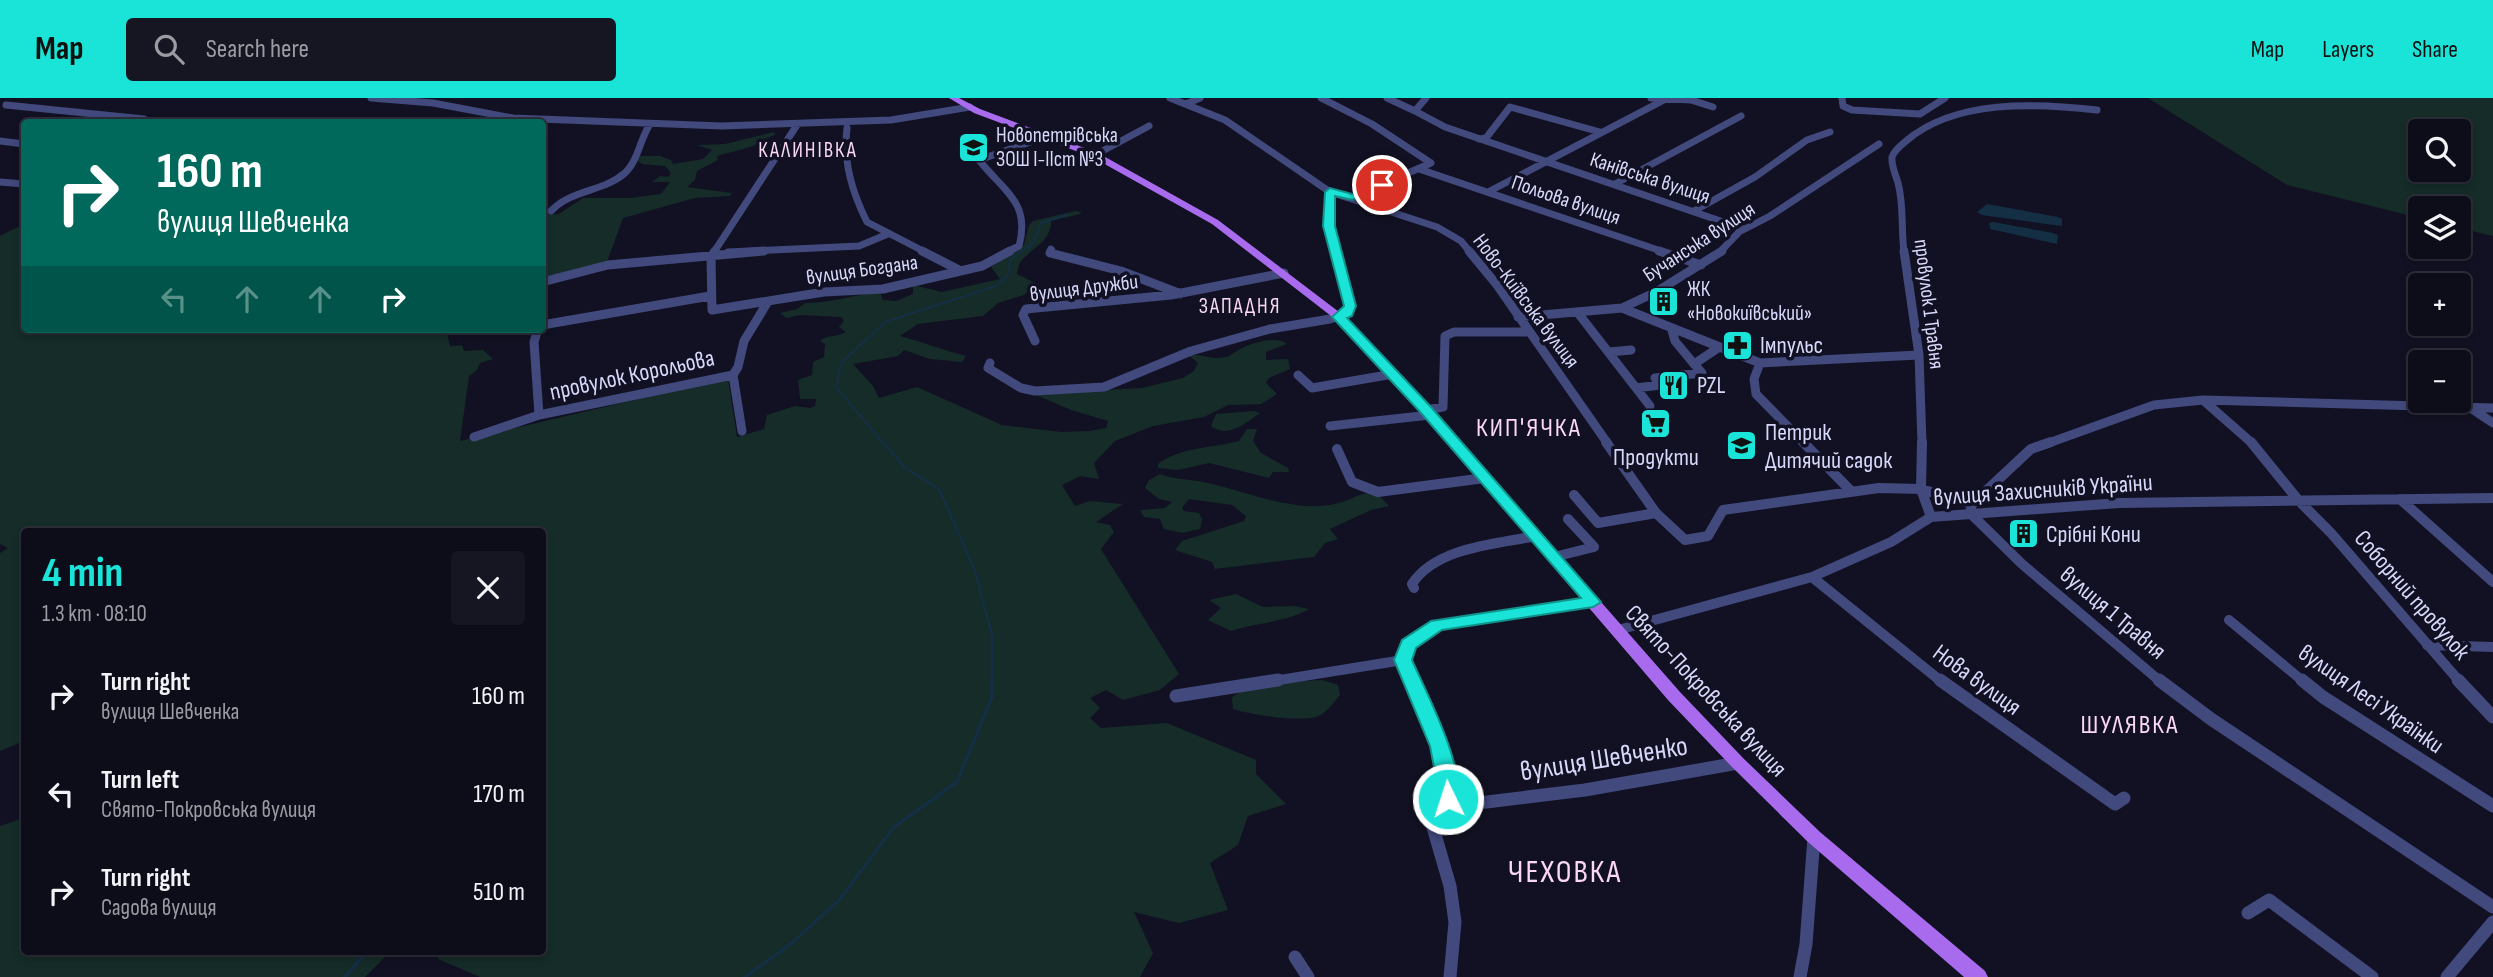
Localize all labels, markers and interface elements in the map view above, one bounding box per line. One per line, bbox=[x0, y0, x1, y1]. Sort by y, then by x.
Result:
search box bbox=[126, 18, 616, 81]
text: Map bbox=[35, 29, 84, 69]
icon: search bbox=[150, 30, 188, 68]
text: Search here bbox=[206, 34, 309, 65]
text: Map bbox=[2251, 35, 2284, 64]
text: Layers bbox=[2322, 35, 2374, 64]
text: Share bbox=[2412, 35, 2458, 64]
map controls bbox=[2408, 119, 2471, 413]
button: search bbox=[2408, 119, 2471, 182]
place label: Новопетрівська ЗОШ I-IIст №3 bbox=[996, 123, 1118, 172]
school or university icon: Новопетрівська ЗОШ I-IIст №3 bbox=[956, 130, 990, 164]
district label: КАЛИНІВКА bbox=[758, 138, 858, 163]
text: 160 m bbox=[157, 143, 263, 202]
icon: right bbox=[42, 147, 133, 238]
street label: Канівська вулиця bbox=[1587, 147, 1713, 209]
pin bbox=[1352, 155, 1412, 215]
icon: arrive bbox=[1363, 166, 1401, 204]
street label: Польова вулиця bbox=[1508, 170, 1624, 230]
button: layers bbox=[2408, 196, 2471, 259]
street label: Бучанська вулиця bbox=[1638, 197, 1760, 287]
text: вулиця Шевченка bbox=[157, 203, 350, 242]
street label: Ново-Київська вулиця bbox=[1467, 229, 1585, 373]
street label: провулок 1 Травня bbox=[1909, 238, 1949, 370]
street label: вулиця Богдана bbox=[805, 250, 919, 290]
street label: вулиця Дружби bbox=[1028, 269, 1140, 307]
button: + bbox=[2408, 273, 2471, 336]
place label: ЖК «Новокиївський» bbox=[1687, 277, 1812, 326]
icon: left bbox=[155, 280, 193, 318]
icon: ahead bbox=[228, 280, 266, 318]
icon: ahead bbox=[301, 280, 339, 318]
icon: right bbox=[374, 280, 412, 318]
building icon: ЖК «Новокиївський» bbox=[1647, 284, 1681, 318]
district label: ЗАПАДНЯ bbox=[1199, 294, 1281, 319]
pharmacy icon: Імпульс bbox=[1720, 328, 1754, 362]
place label: Імпульс bbox=[1760, 331, 1823, 360]
street label: провулок Корольова bbox=[547, 343, 717, 407]
button: − bbox=[2408, 350, 2471, 413]
restaurant icon: PZL bbox=[1657, 368, 1691, 402]
place label: PZL bbox=[1697, 371, 1725, 400]
supermarket icon: Продукти bbox=[1639, 406, 1673, 440]
district label: КИП'ЯЧКА bbox=[1476, 413, 1582, 444]
place label: Петрик Дитячий садок bbox=[1765, 418, 1893, 475]
school or university icon: Петрик Дитячий садок bbox=[1725, 429, 1759, 463]
place label: Продукти bbox=[1613, 443, 1699, 472]
street label: вулиця Захисників України bbox=[1933, 468, 2153, 512]
building icon: Срібні Кони bbox=[2006, 517, 2040, 551]
place label: Срібні Кони bbox=[2046, 520, 2141, 549]
street label: Соборний провулок bbox=[2348, 524, 2477, 666]
text: 4 min bbox=[42, 548, 123, 599]
button: close bbox=[451, 551, 525, 625]
street label: вулиця 1 Травня bbox=[2054, 560, 2172, 666]
street label: Свято-Покровська вулиця bbox=[1619, 599, 1793, 783]
text: 1.3 km · 08:10 bbox=[42, 600, 147, 628]
street label: Нова вулиця bbox=[1927, 638, 2027, 722]
street label: вулиця Лесі Українки bbox=[2293, 638, 2449, 760]
text: Turn right bbox=[101, 667, 190, 698]
icon: right bbox=[42, 677, 80, 715]
text: 160 m bbox=[472, 681, 525, 712]
text: вулиця Шевченка bbox=[101, 698, 239, 726]
district label: ШУЛЯВКА bbox=[2081, 710, 2179, 741]
street label: вулиця Шевченко bbox=[1518, 729, 1690, 789]
position arrow bbox=[1411, 762, 1485, 836]
text: Turn left bbox=[101, 765, 179, 796]
icon: left bbox=[42, 775, 80, 813]
text: 170 m bbox=[473, 779, 525, 810]
text: Свято-Покровська вулиця bbox=[101, 796, 316, 824]
district label: ЧЕХОВКА bbox=[1508, 853, 1622, 892]
text: Turn right bbox=[101, 863, 190, 894]
icon: right bbox=[42, 873, 80, 911]
text: 510 m bbox=[473, 877, 525, 908]
text: Садова вулиця bbox=[101, 894, 216, 922]

